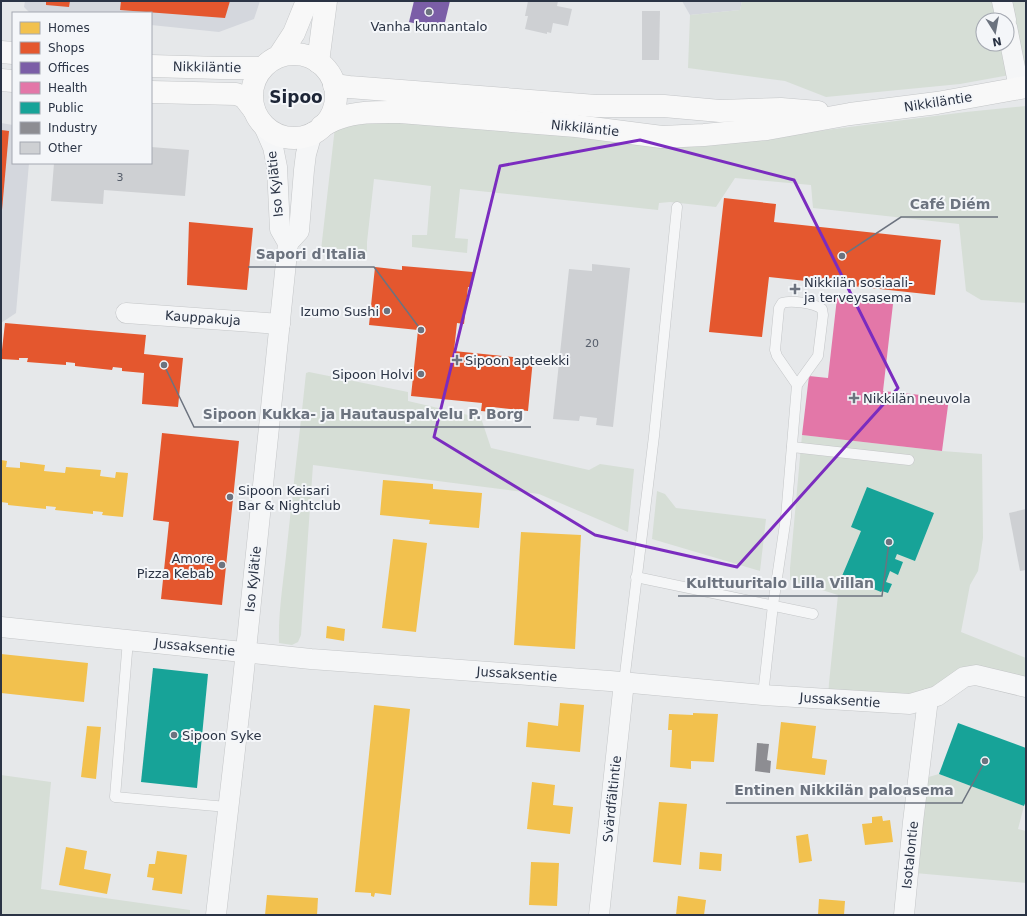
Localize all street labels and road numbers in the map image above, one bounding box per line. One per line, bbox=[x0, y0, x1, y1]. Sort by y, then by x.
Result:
street label: Nikkiläntie bbox=[173, 59, 241, 75]
street label: Nikkiläntie bbox=[903, 89, 973, 115]
street label: Nikkiläntie bbox=[550, 117, 620, 139]
street label: Iso Kylätie bbox=[264, 150, 286, 218]
street label: Kauppakuja bbox=[165, 308, 241, 328]
street label: Iso Kylätie bbox=[242, 545, 264, 613]
street label: Jussaksentie bbox=[153, 635, 236, 659]
street label: Jussaksentie bbox=[475, 664, 558, 684]
street label: Jussaksentie bbox=[798, 690, 881, 710]
street label: Svärdfältintie bbox=[600, 755, 624, 843]
street label: Isotalontie bbox=[899, 820, 921, 890]

